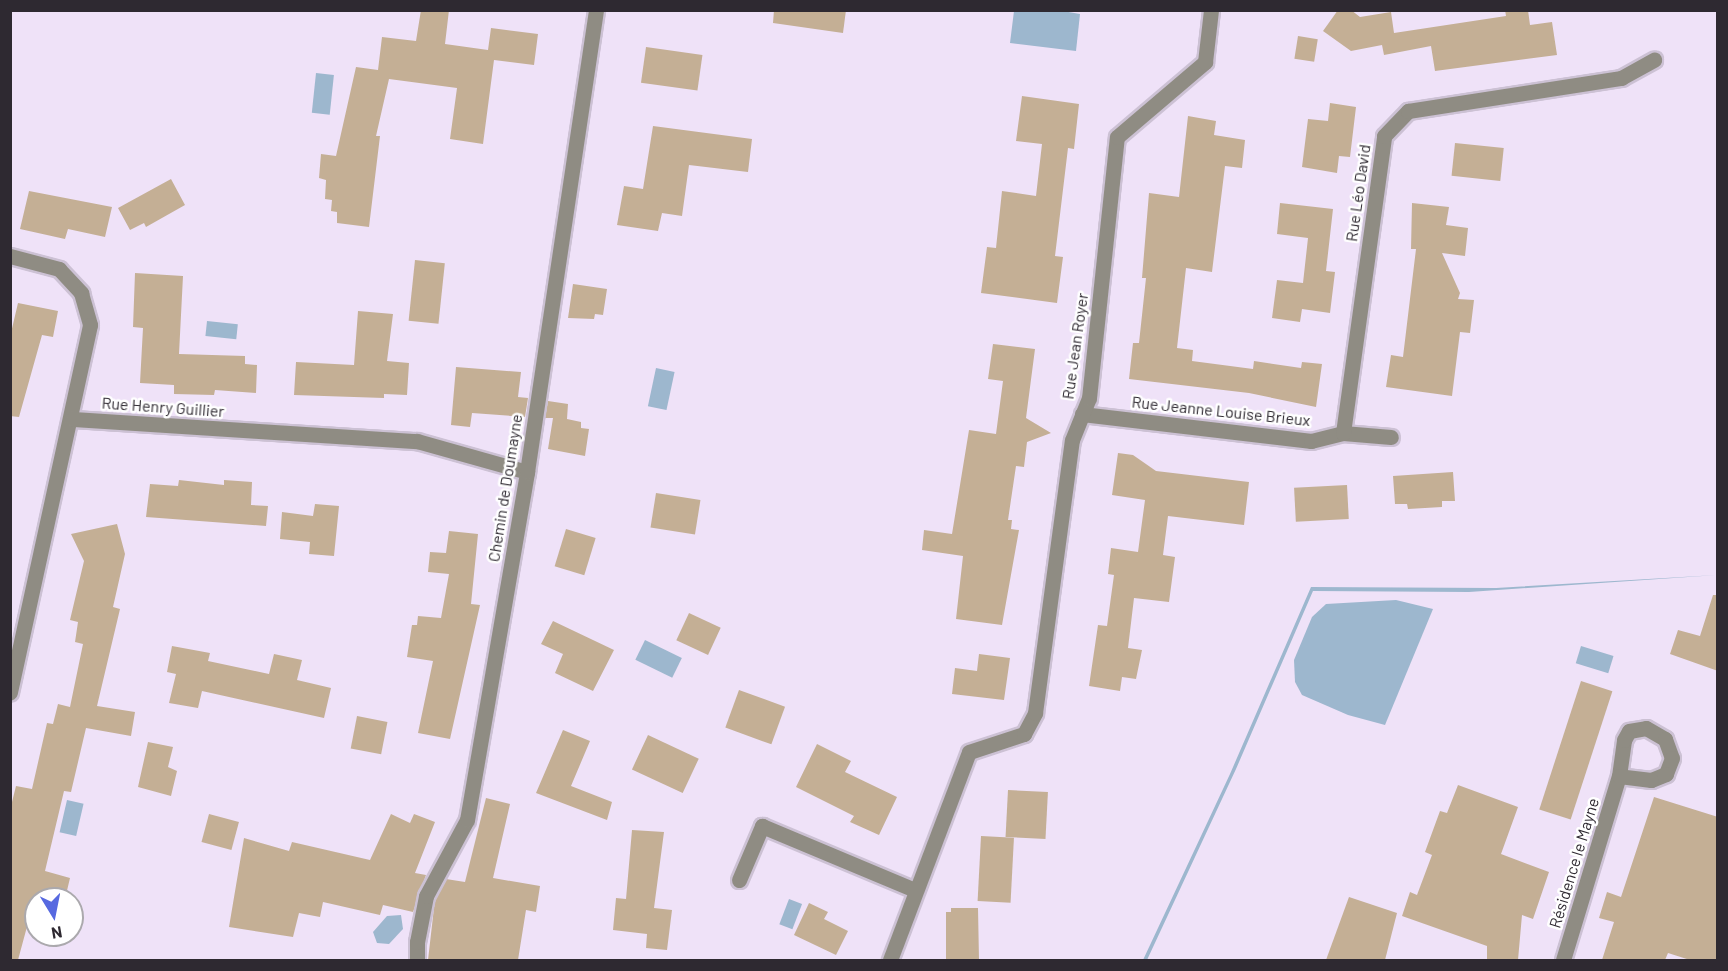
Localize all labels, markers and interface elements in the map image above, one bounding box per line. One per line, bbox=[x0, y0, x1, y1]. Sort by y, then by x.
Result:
street label: Rue Léo David bbox=[1342, 143, 1374, 243]
street label: Rue Jean Royer bbox=[1058, 291, 1092, 401]
street label: Rue Jeanne Louise Brieux bbox=[1131, 392, 1311, 430]
street label: Rue Henry Guillier bbox=[101, 393, 225, 421]
street label: Chemin de Doumayne bbox=[484, 413, 526, 563]
street label: Résidence le Mayne bbox=[1545, 796, 1603, 930]
north arrow bbox=[24, 887, 84, 947]
text: N bbox=[50, 923, 64, 944]

